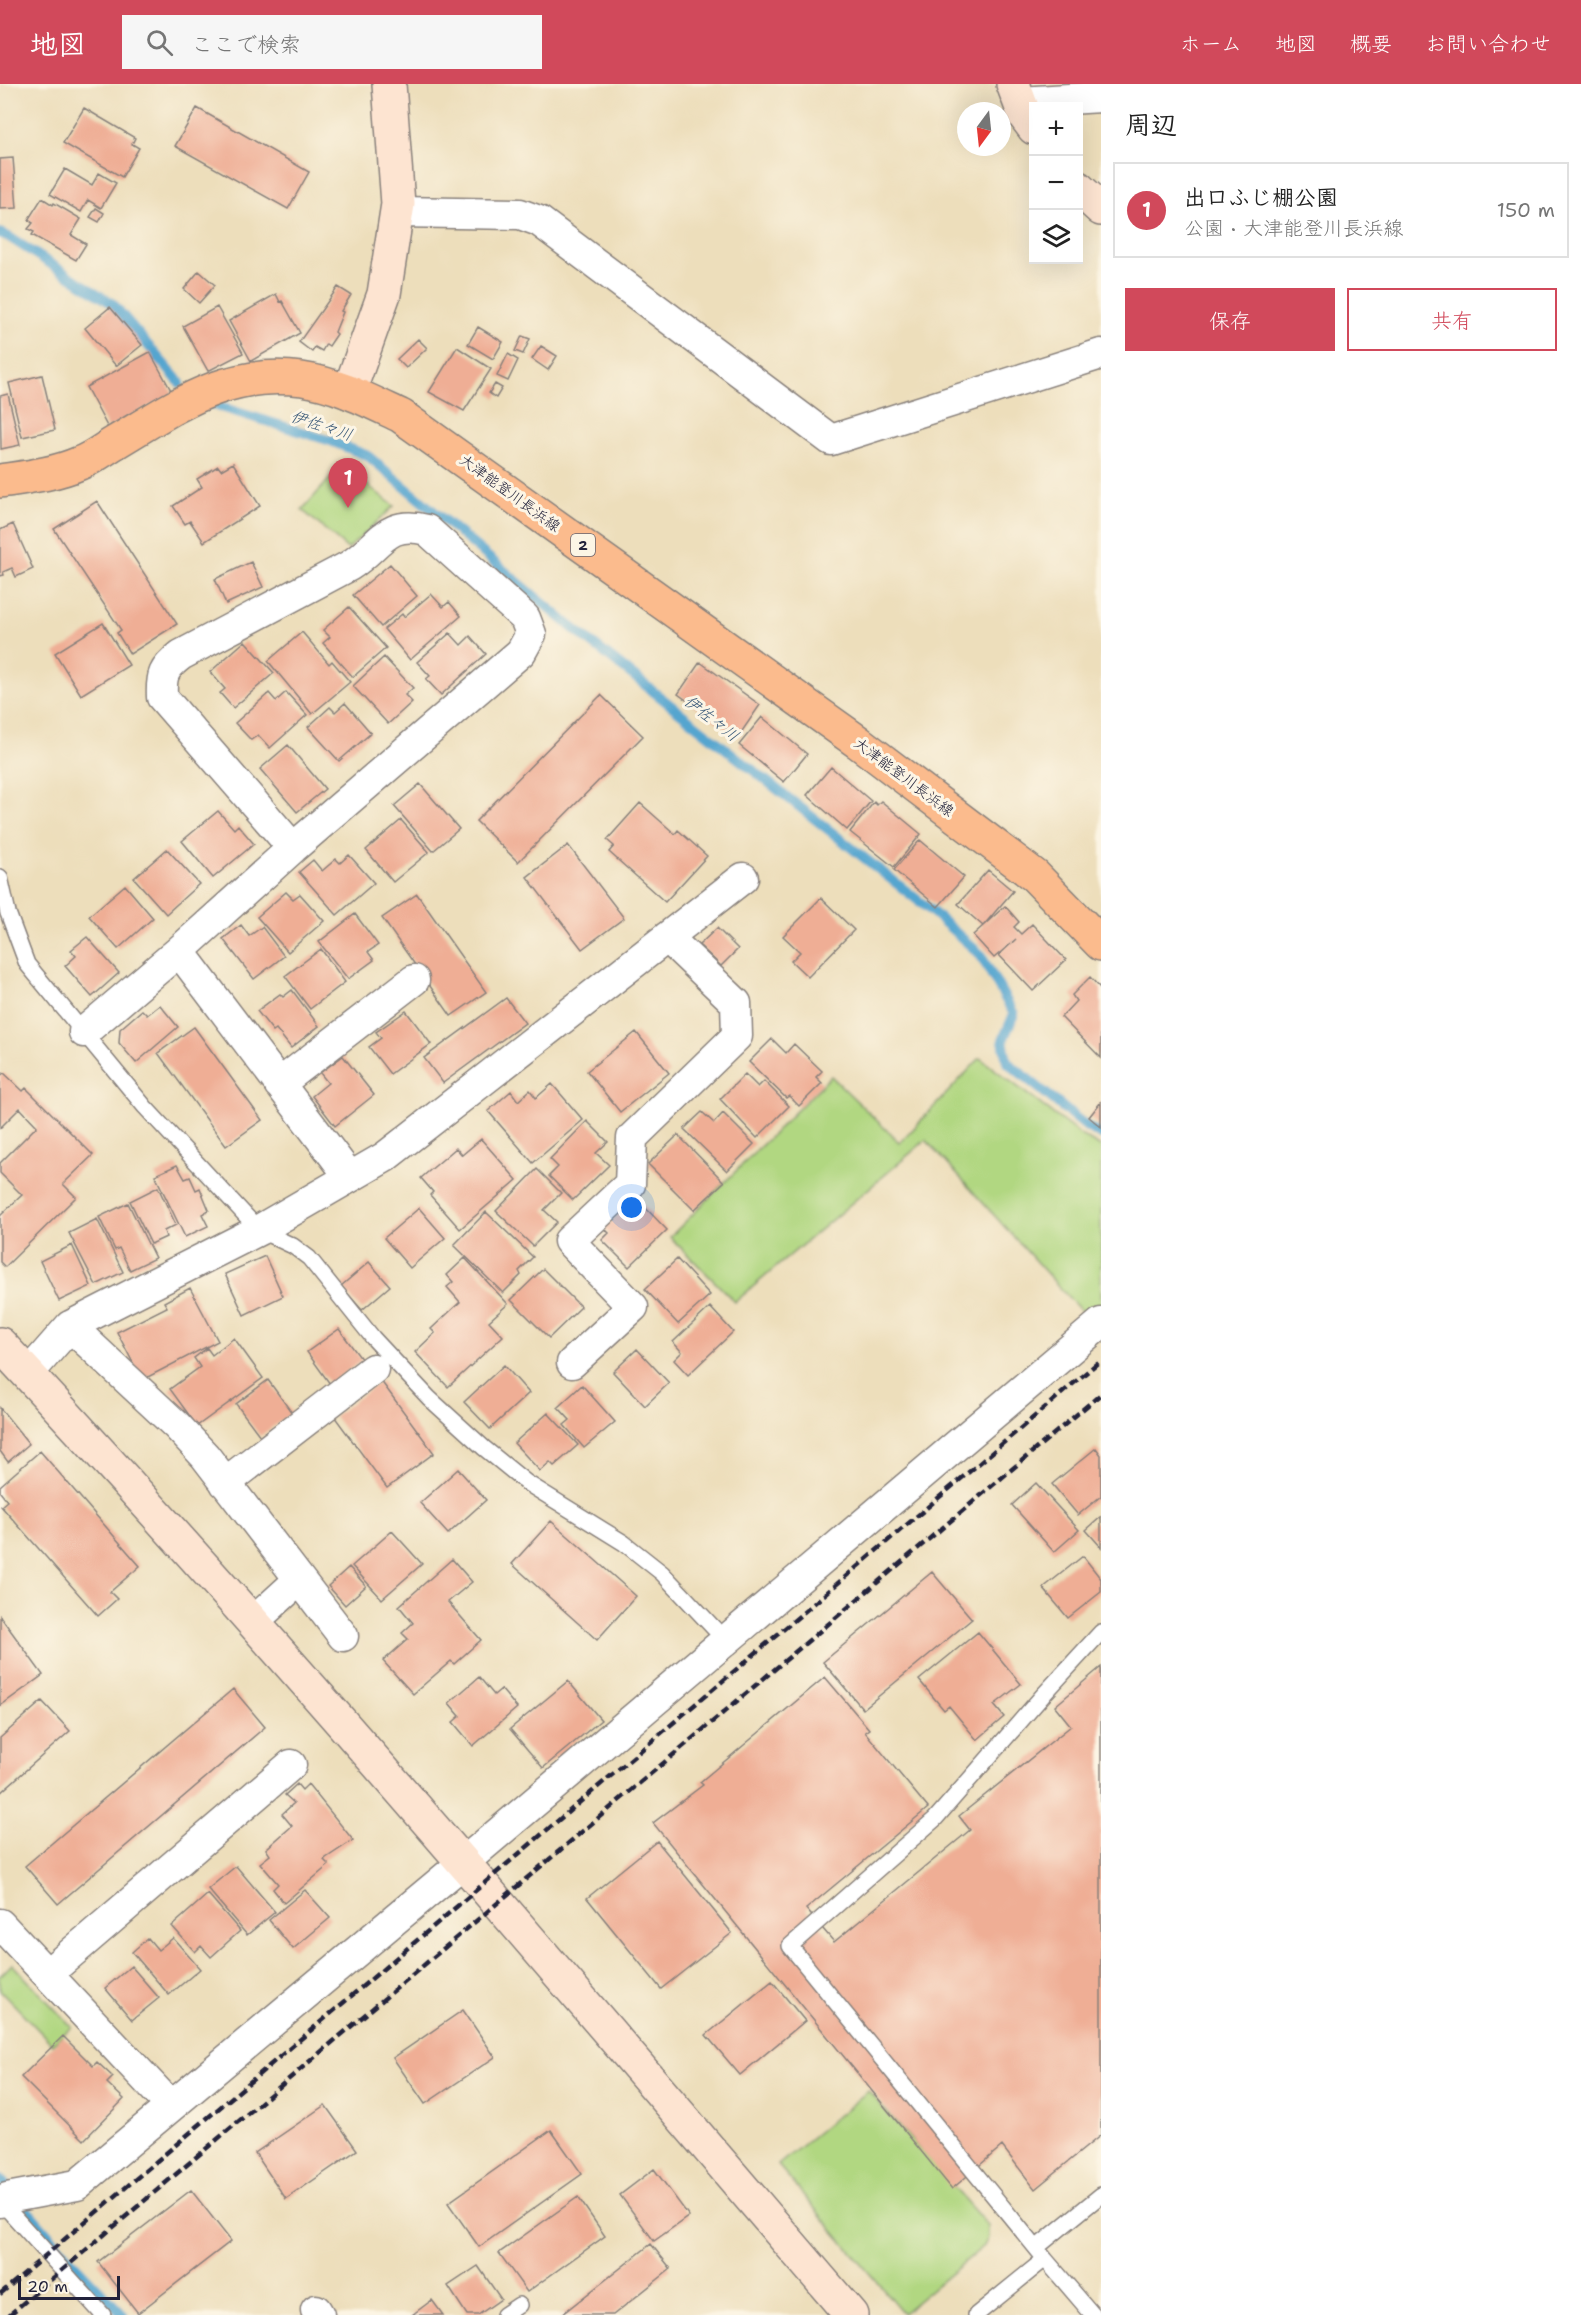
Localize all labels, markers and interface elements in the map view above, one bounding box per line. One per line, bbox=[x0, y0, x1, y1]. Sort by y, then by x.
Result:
search box bbox=[122, 15, 542, 69]
text: 地図 bbox=[30, 25, 86, 63]
icon: search bbox=[143, 26, 176, 59]
text: ここで検索 bbox=[191, 30, 301, 59]
text: ホーム bbox=[1180, 30, 1242, 58]
text: 地図 bbox=[1275, 30, 1317, 58]
text: 概要 bbox=[1350, 30, 1392, 58]
text: お問い合わせ bbox=[1425, 30, 1551, 58]
north arrow bbox=[957, 102, 1011, 156]
map controls bbox=[1029, 102, 1083, 264]
button: + bbox=[1029, 102, 1083, 156]
text: 周辺 bbox=[1125, 107, 1177, 142]
button: − bbox=[1029, 156, 1083, 210]
text: 出口ふじ棚公園 bbox=[1184, 183, 1338, 212]
text: 1 bbox=[1142, 197, 1151, 223]
text: 150 m bbox=[1497, 197, 1555, 223]
button: layers bbox=[1029, 210, 1083, 264]
text: 公園 · 大津能登川長浜線 bbox=[1184, 215, 1403, 241]
button: 保存 bbox=[1125, 288, 1335, 351]
button: 共有 bbox=[1347, 288, 1557, 351]
water label: 伊佐々川 bbox=[288, 406, 356, 445]
street label: 大津能登川長浜線 bbox=[456, 450, 564, 536]
pin: 1 bbox=[328, 458, 368, 508]
road number: 2 bbox=[571, 534, 595, 556]
water label: 伊佐々川 bbox=[680, 690, 743, 746]
street label: 大津能登川長浜線 bbox=[850, 733, 958, 821]
your location bbox=[617, 1193, 646, 1222]
scale bar bbox=[18, 2273, 120, 2300]
text: 20 m bbox=[27, 2276, 68, 2297]

